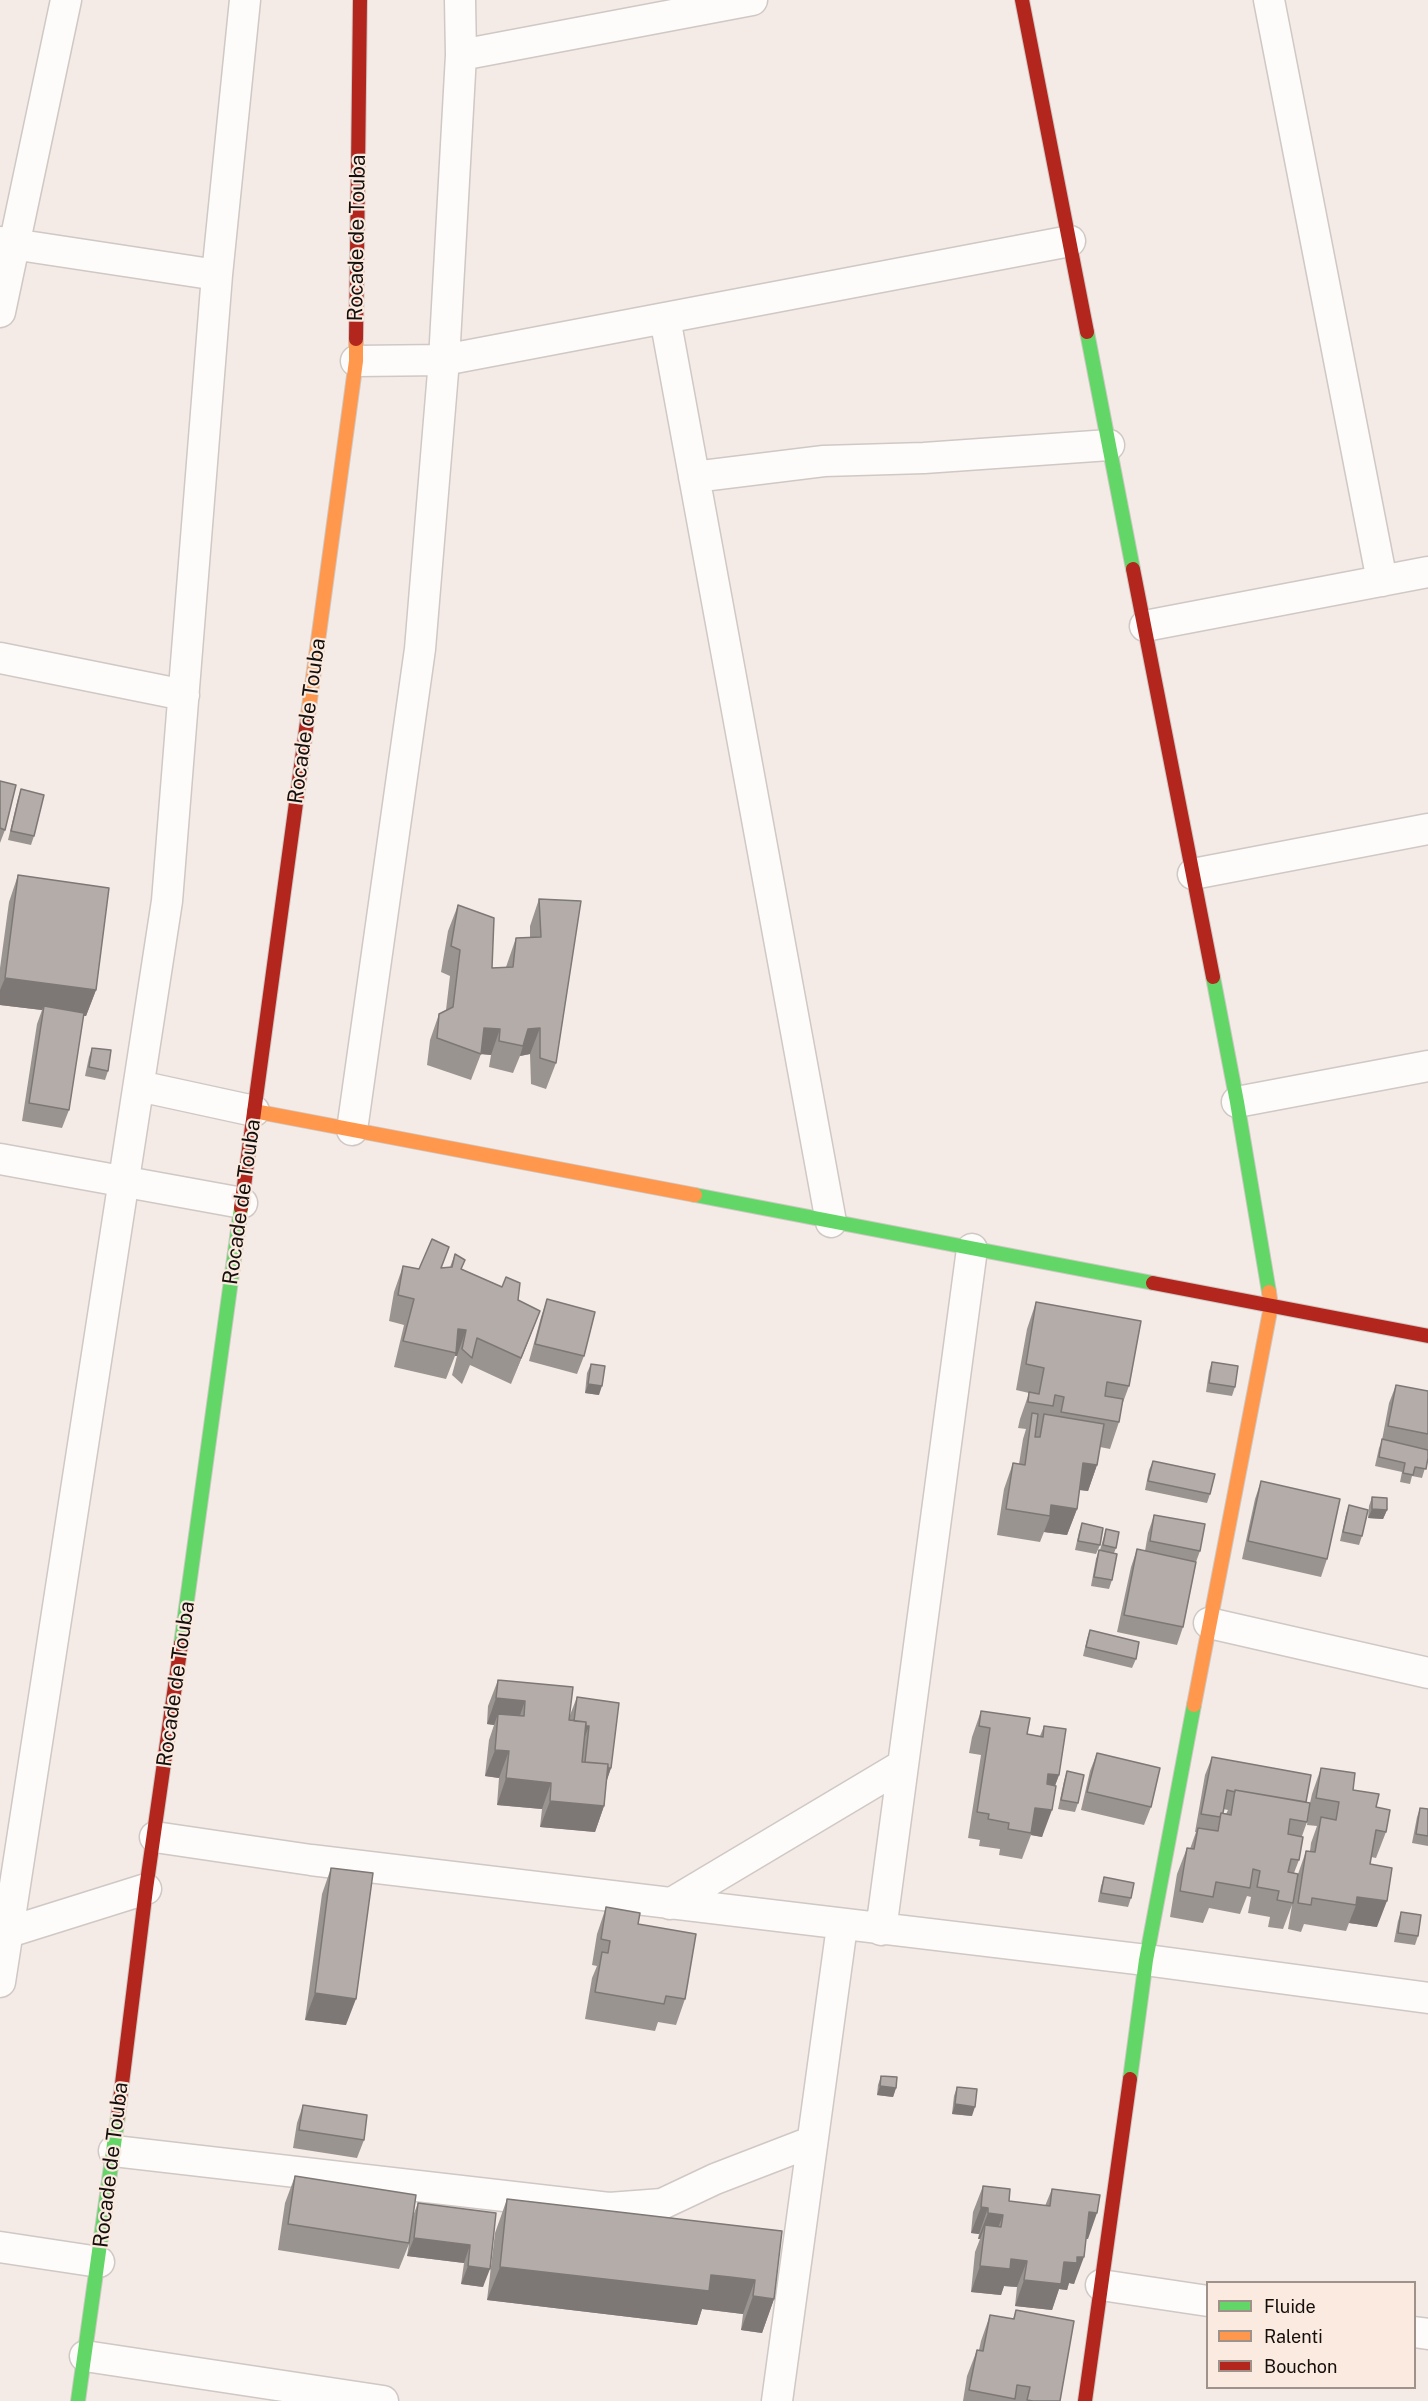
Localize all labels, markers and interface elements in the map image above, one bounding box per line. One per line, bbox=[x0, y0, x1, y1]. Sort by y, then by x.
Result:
street label: Rocade de Touba bbox=[343, 154, 371, 322]
street label: Rocade de Touba bbox=[283, 637, 331, 805]
street label: Rocade de Touba bbox=[218, 1118, 266, 1286]
street label: Rocade de Touba bbox=[152, 1600, 200, 1768]
street label: Rocade de Touba bbox=[88, 2081, 134, 2249]
legend bbox=[1206, 2281, 1416, 2389]
text: Fluide bbox=[1264, 2296, 1316, 2317]
text: Ralenti bbox=[1264, 2326, 1323, 2347]
text: Bouchon bbox=[1264, 2356, 1337, 2377]

